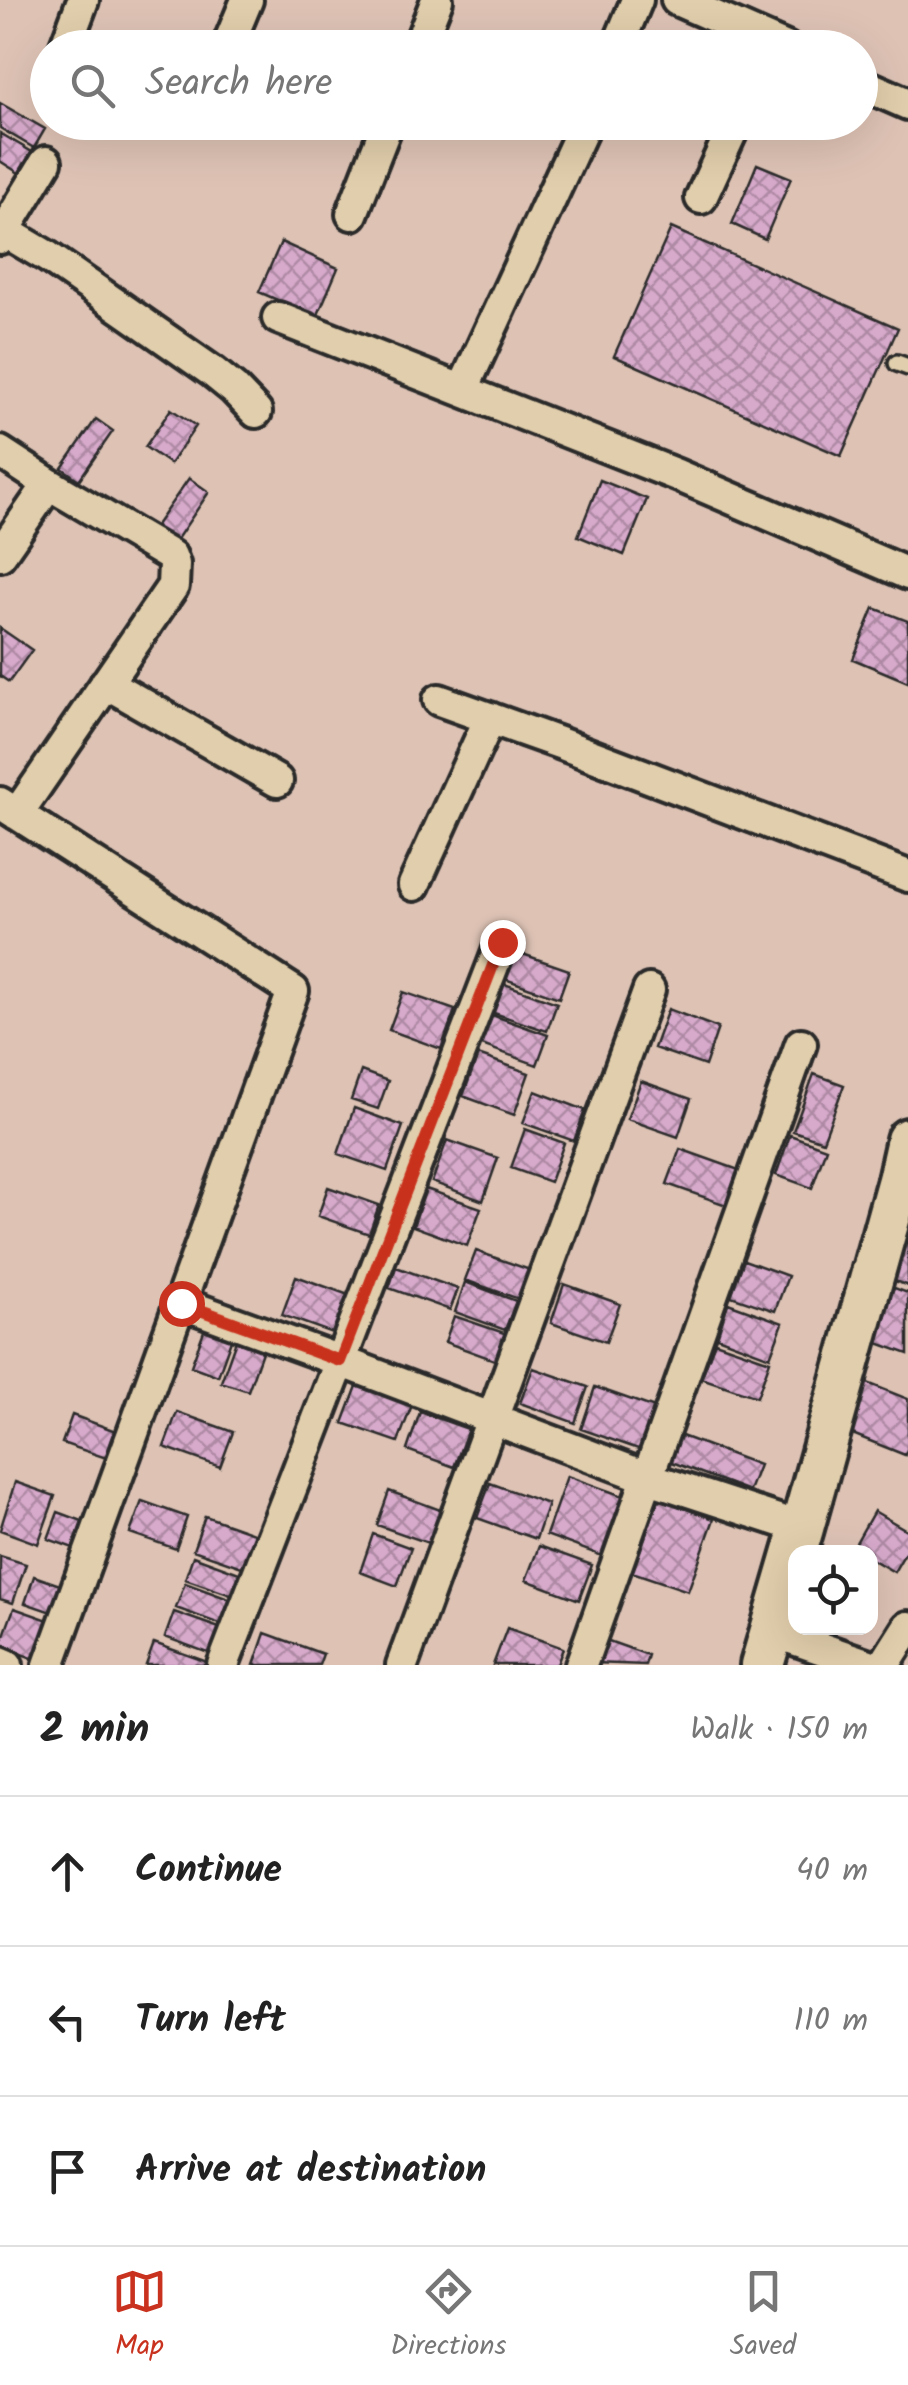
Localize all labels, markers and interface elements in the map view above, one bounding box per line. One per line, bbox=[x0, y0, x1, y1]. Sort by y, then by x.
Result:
search box bbox=[30, 30, 878, 140]
text: Search here bbox=[145, 55, 332, 115]
icon: search bbox=[65, 58, 120, 113]
route end bbox=[480, 920, 526, 966]
route start bbox=[159, 1281, 205, 1327]
map controls bbox=[788, 1545, 878, 1635]
button: locate bbox=[788, 1545, 878, 1635]
text: 2 min bbox=[40, 1697, 149, 1764]
text: Walk · 150 m bbox=[690, 1705, 868, 1756]
text: Continue bbox=[135, 1841, 282, 1901]
icon: ahead bbox=[40, 1844, 95, 1899]
text: 40 m bbox=[796, 1846, 868, 1897]
text: Turn left bbox=[135, 1991, 286, 2051]
icon: left bbox=[40, 1994, 95, 2049]
text: 110 m bbox=[794, 1996, 868, 2047]
text: Arrive at destination bbox=[135, 2141, 486, 2201]
icon: arrive bbox=[40, 2144, 95, 2199]
tab: Map bbox=[112, 2264, 167, 2369]
tab: Directions bbox=[390, 2264, 506, 2369]
tab: Saved bbox=[730, 2264, 796, 2369]

